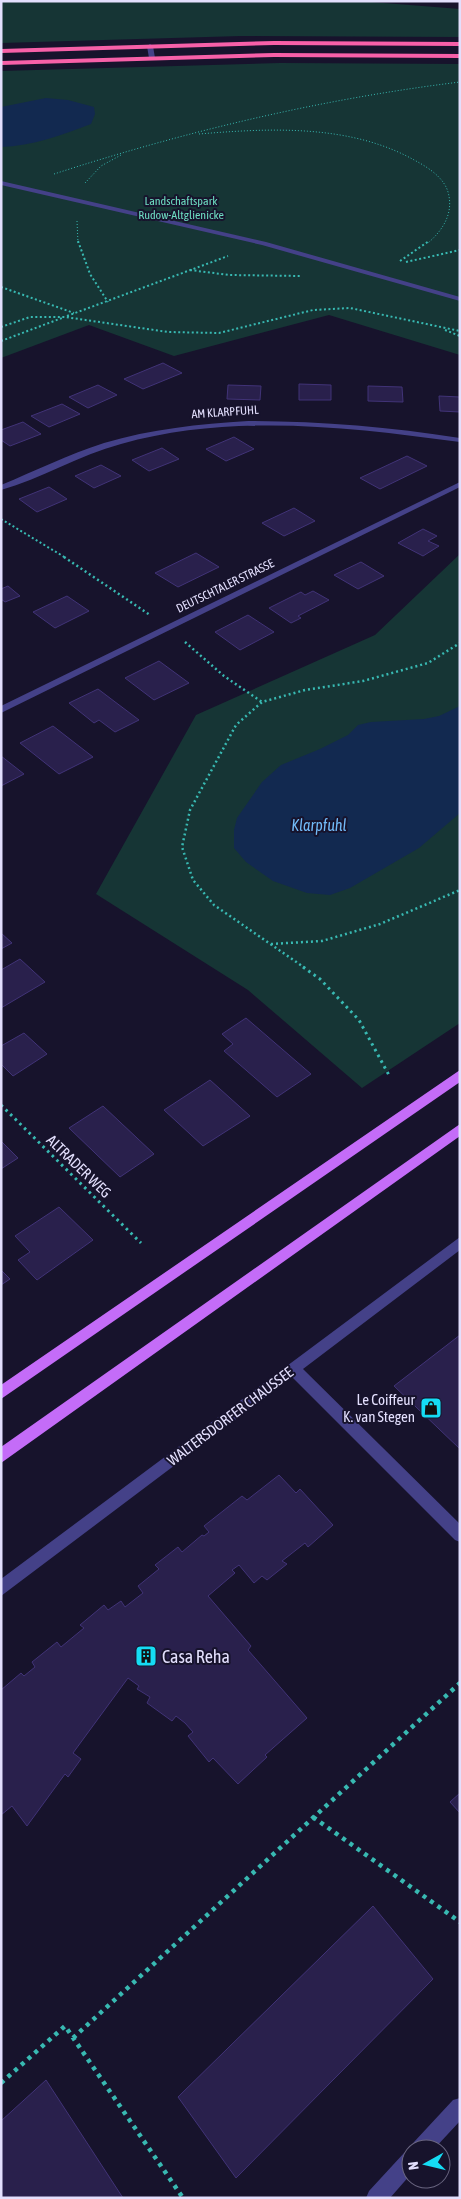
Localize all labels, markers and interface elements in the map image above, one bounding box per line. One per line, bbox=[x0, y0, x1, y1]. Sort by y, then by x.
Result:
park label: Landschaftspark Rudow-Altglienicke bbox=[138, 194, 224, 222]
street label: AM KLARPFUHL bbox=[191, 403, 259, 421]
street label: DEUTSCHTALER STRASSE bbox=[174, 556, 276, 616]
water label: Klarpfuhl bbox=[291, 816, 347, 835]
street label: ALTRADER WEG bbox=[43, 1131, 115, 1201]
street label: WALTERSDORFER CHAUSSEE bbox=[164, 1363, 297, 1469]
place label: Le Coiffeur K. van Stegen bbox=[343, 1391, 416, 1425]
shop icon: Le Coiffeur K. van Stegen bbox=[419, 1396, 443, 1420]
building icon: Casa Reha bbox=[134, 1644, 158, 1668]
place label: Casa Reha bbox=[162, 1646, 230, 1667]
north arrow bbox=[401, 2139, 451, 2189]
text: N bbox=[405, 2161, 422, 2171]

